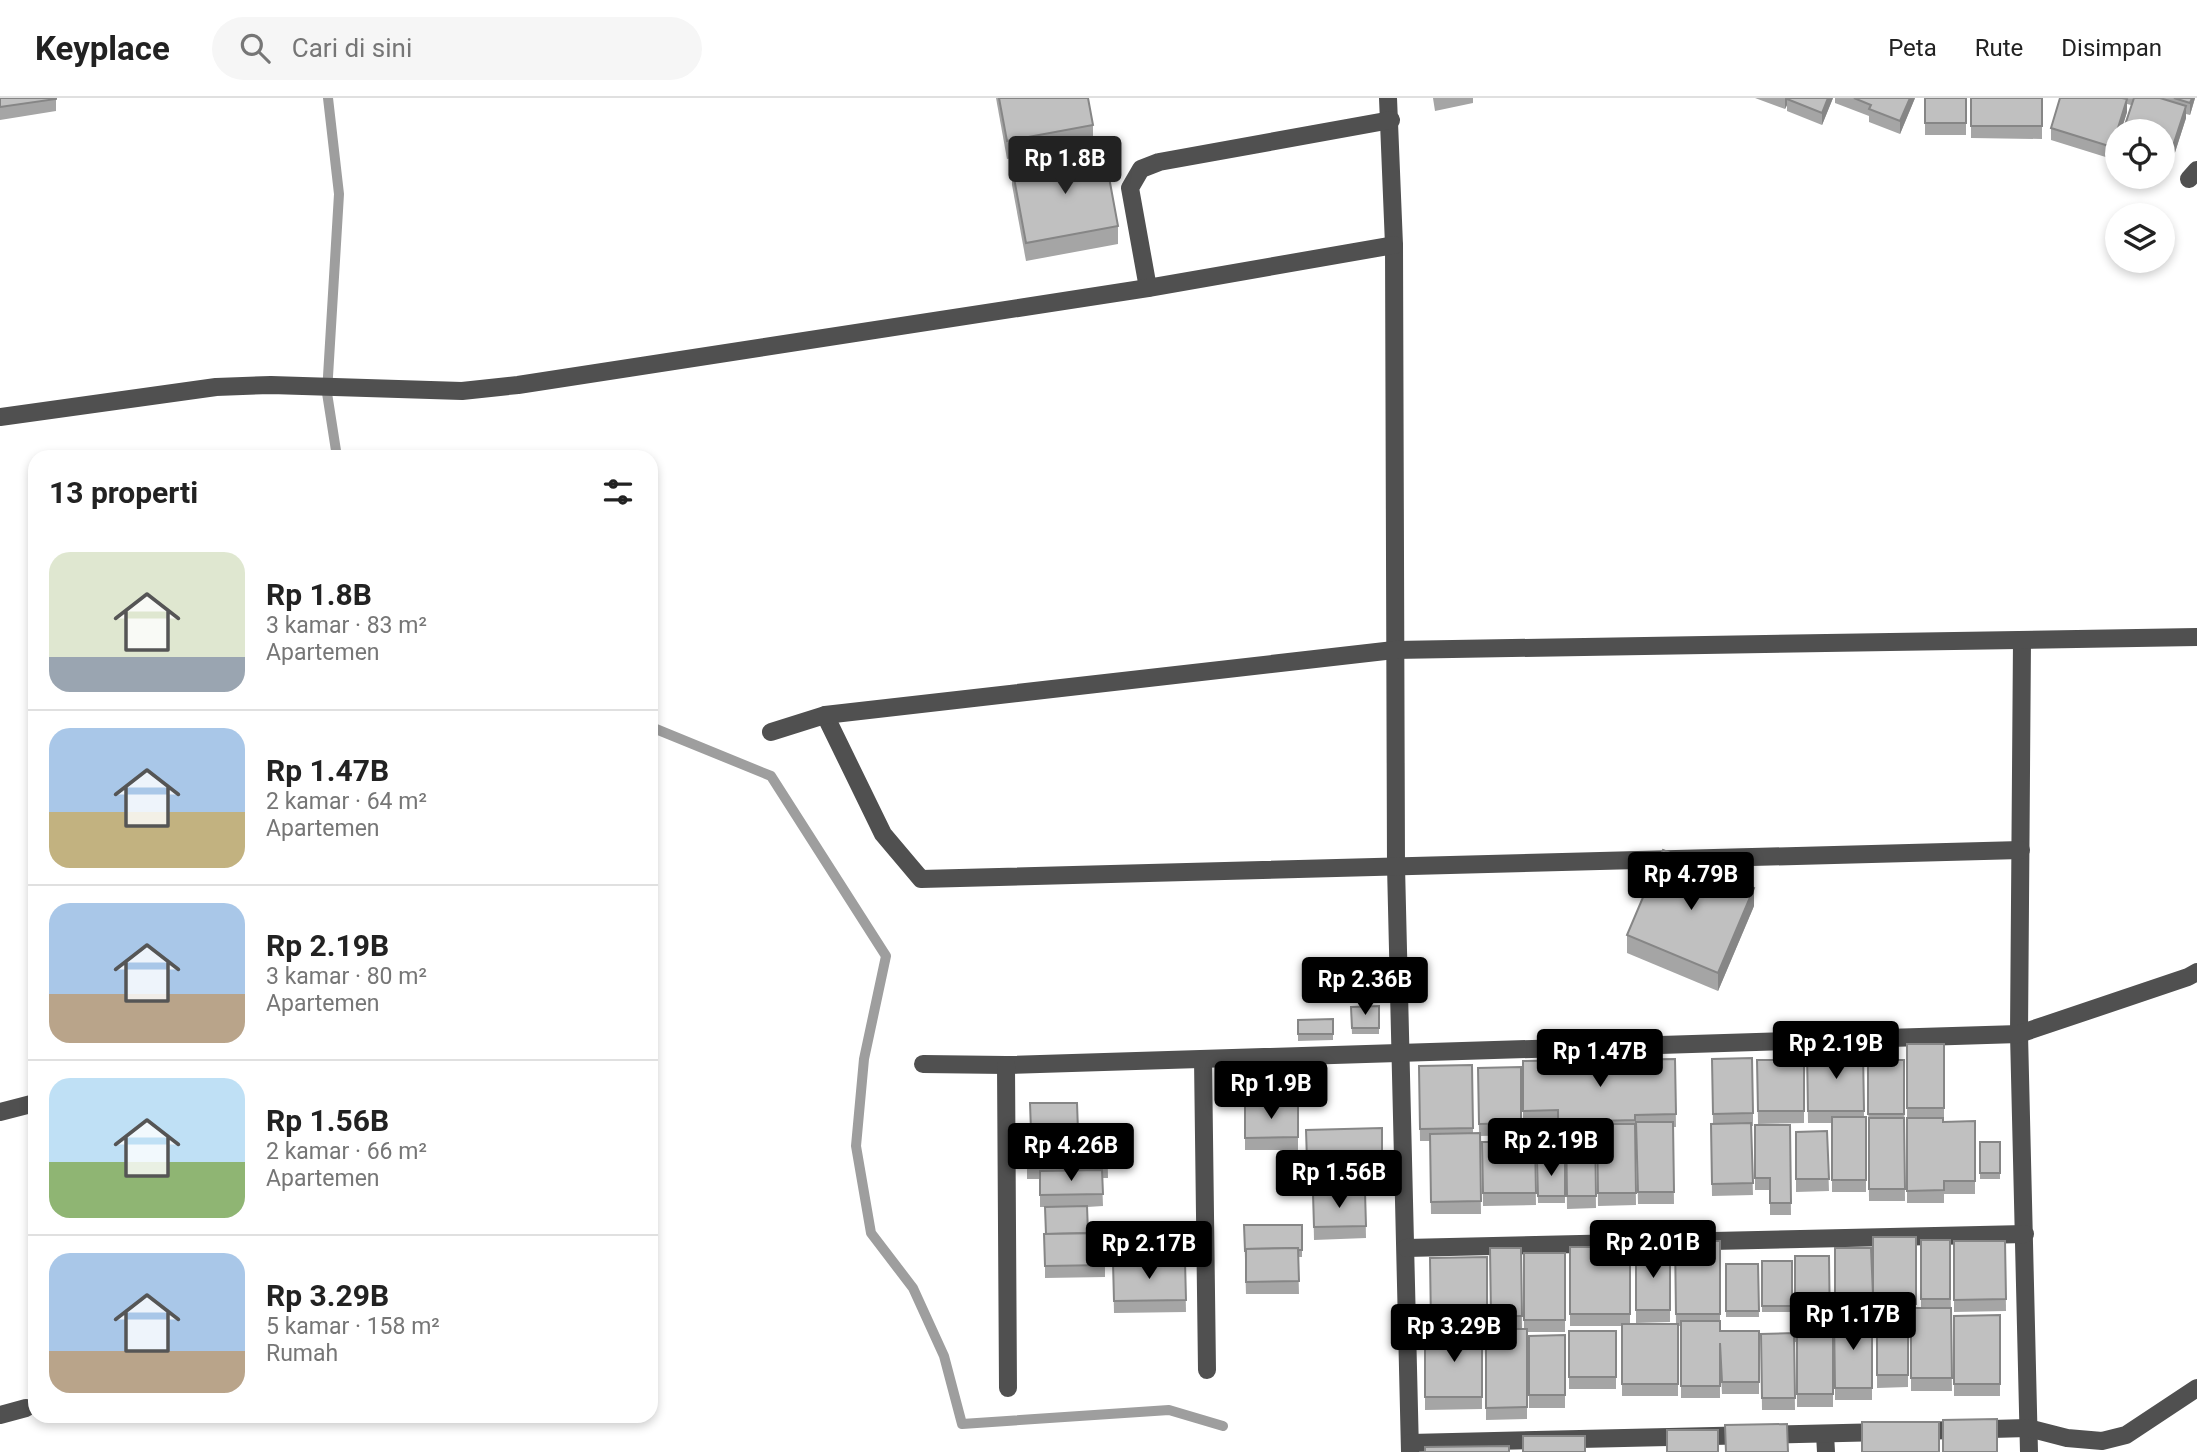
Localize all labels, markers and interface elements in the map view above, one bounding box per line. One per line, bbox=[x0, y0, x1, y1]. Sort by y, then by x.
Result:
search box bbox=[212, 17, 702, 80]
text: Keyplace bbox=[35, 29, 170, 68]
icon: search bbox=[236, 29, 274, 67]
text: Cari di sini bbox=[292, 33, 412, 63]
text: Peta bbox=[1888, 34, 1937, 62]
text: Rute bbox=[1975, 34, 2023, 62]
text: Disimpan bbox=[2061, 34, 2162, 62]
map controls bbox=[2105, 119, 2175, 273]
button: locate bbox=[2105, 119, 2175, 189]
pin: Rp 1.8B bbox=[1000, 136, 1130, 196]
text: Rp 1.8B bbox=[1024, 145, 1106, 172]
button: layers bbox=[2105, 203, 2175, 273]
icon: filters bbox=[599, 473, 637, 511]
text: 13 properti bbox=[49, 475, 198, 510]
text: Rp 1.8B bbox=[266, 577, 372, 612]
icon: home bbox=[105, 580, 189, 664]
text: 3 kamar · 83 m² bbox=[266, 612, 427, 639]
text: Apartemen bbox=[266, 639, 380, 666]
text: Rp 1.47B bbox=[266, 753, 389, 788]
icon: home bbox=[105, 756, 189, 840]
text: 2 kamar · 64 m² bbox=[266, 788, 427, 815]
text: Apartemen bbox=[266, 815, 380, 842]
pin: Rp 4.79B bbox=[1619, 852, 1763, 912]
text: Rp 4.79B bbox=[1644, 861, 1738, 888]
text: Rp 2.19B bbox=[266, 928, 389, 963]
icon: home bbox=[105, 931, 189, 1015]
pin: Rp 2.36B bbox=[1293, 958, 1437, 1017]
text: 3 kamar · 80 m² bbox=[266, 963, 427, 990]
text: Rp 2.36B bbox=[1318, 966, 1412, 993]
text: Apartemen bbox=[266, 990, 380, 1017]
pin: Rp 2.19B bbox=[1764, 1021, 1908, 1081]
pin: Rp 1.47B bbox=[1528, 1030, 1672, 1089]
text: Rp 2.19B bbox=[1789, 1030, 1883, 1057]
text: Rp 1.47B bbox=[1553, 1038, 1647, 1065]
pin: Rp 1.9B bbox=[1206, 1062, 1336, 1121]
text: Rp 1.9B bbox=[1230, 1070, 1312, 1097]
text: Rp 1.56B bbox=[266, 1103, 389, 1138]
icon: home bbox=[105, 1106, 189, 1190]
pin: Rp 2.19B bbox=[1479, 1118, 1623, 1178]
pin: Rp 4.26B bbox=[999, 1124, 1143, 1183]
text: Rp 2.19B bbox=[1504, 1127, 1598, 1154]
text: Rp 4.26B bbox=[1024, 1132, 1118, 1159]
text: 2 kamar · 66 m² bbox=[266, 1138, 427, 1165]
pin: Rp 1.56B bbox=[1267, 1150, 1411, 1210]
text: Rp 1.56B bbox=[1292, 1159, 1386, 1186]
text: Apartemen bbox=[266, 1165, 380, 1192]
pin: Rp 2.01B bbox=[1581, 1220, 1725, 1280]
pin: Rp 2.17B bbox=[1077, 1222, 1221, 1281]
text: Rp 2.01B bbox=[1606, 1229, 1700, 1256]
text: Rp 2.17B bbox=[1102, 1230, 1196, 1257]
text: Rp 3.29B bbox=[266, 1278, 389, 1313]
icon: home bbox=[105, 1281, 189, 1365]
pin: Rp 1.17B bbox=[1781, 1292, 1925, 1352]
text: Rp 1.17B bbox=[1806, 1301, 1900, 1328]
pin: Rp 3.29B bbox=[1382, 1304, 1526, 1364]
text: 5 kamar · 158 m² bbox=[266, 1313, 440, 1340]
text: Rp 3.29B bbox=[1407, 1313, 1501, 1340]
text: Rumah bbox=[266, 1340, 338, 1367]

